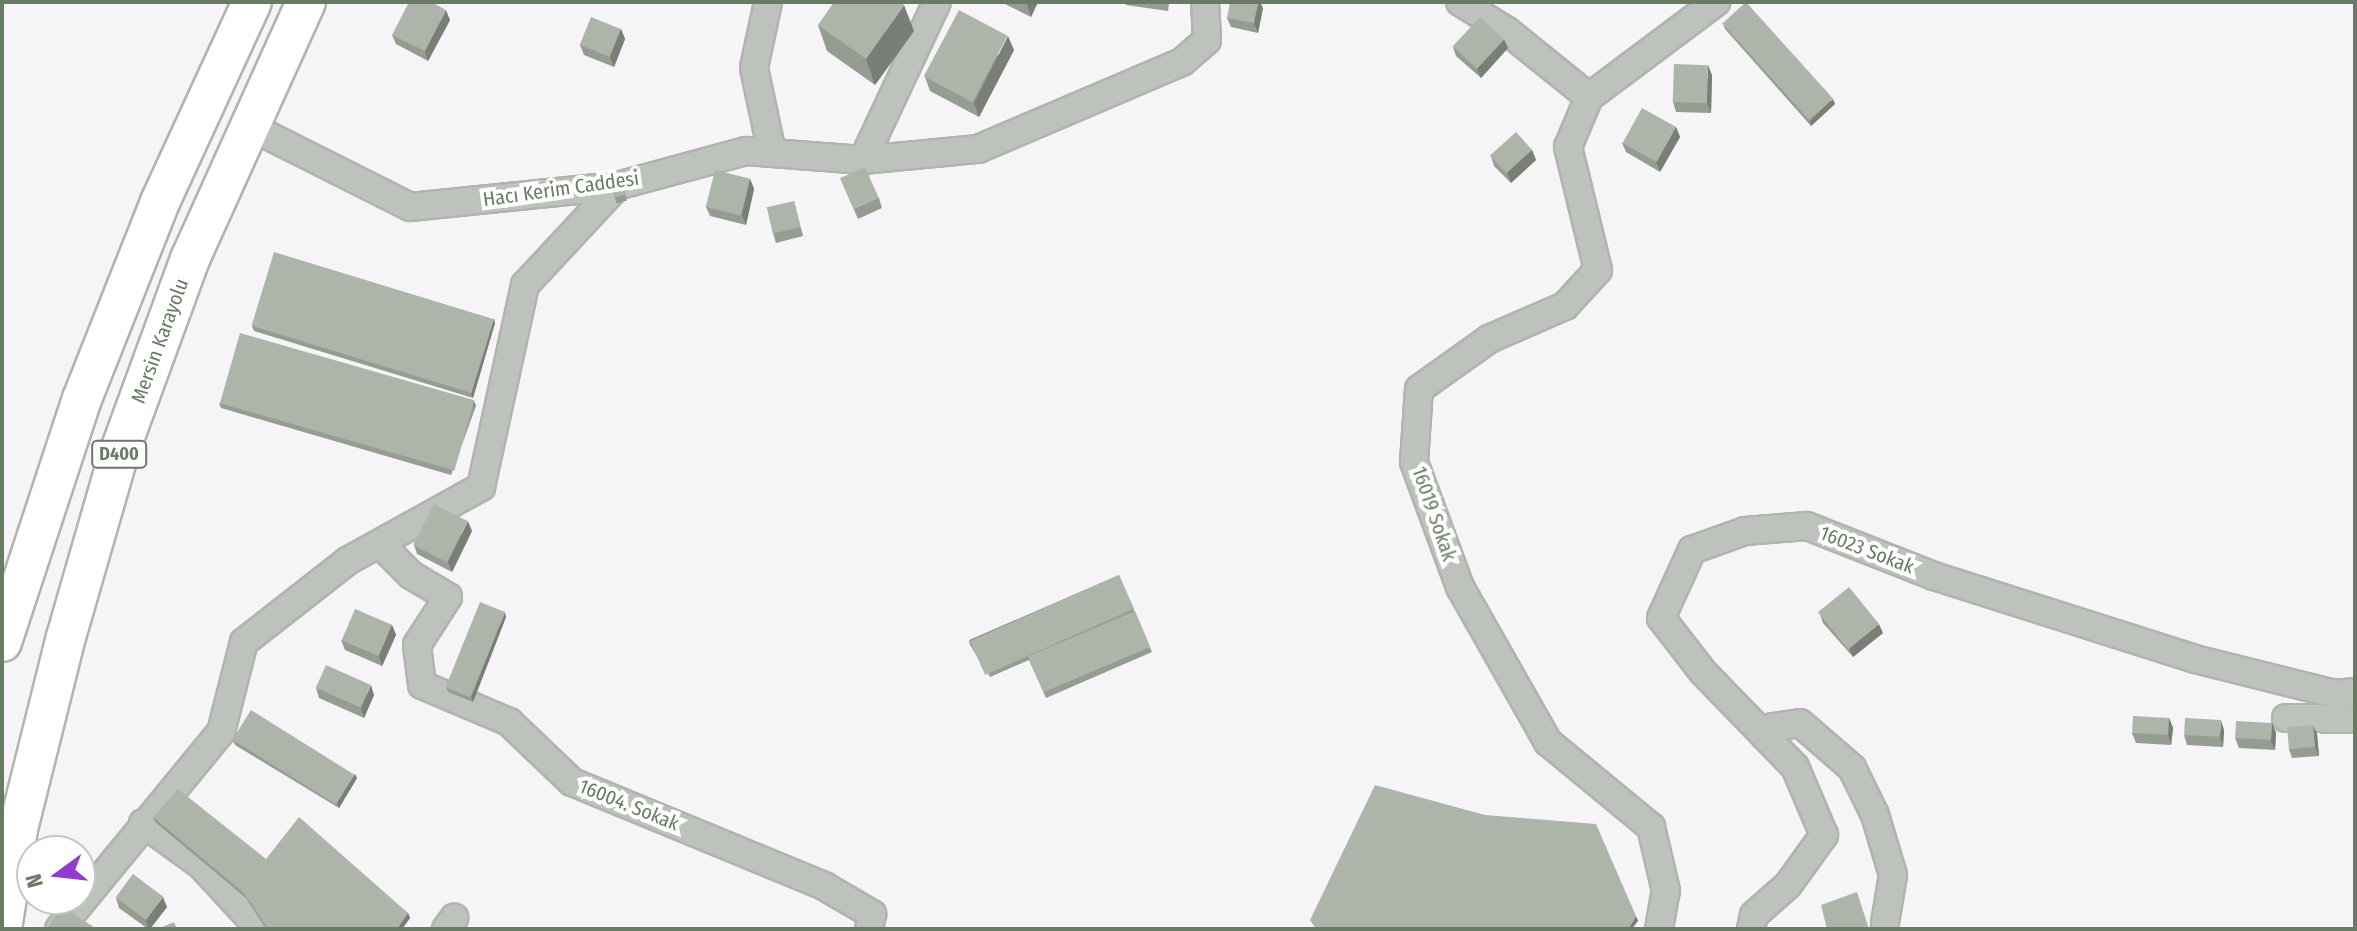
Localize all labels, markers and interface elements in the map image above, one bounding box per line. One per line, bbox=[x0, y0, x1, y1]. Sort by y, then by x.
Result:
street label: Hacı Kerim Caddesi bbox=[482, 166, 640, 212]
street label: Mersin Karayolu bbox=[126, 275, 194, 407]
road number: D400 bbox=[91, 440, 147, 468]
street label: 16019 Sokak bbox=[1407, 464, 1461, 564]
street label: 16023 Sokak bbox=[1816, 521, 1918, 579]
street label: 16004. Sokak bbox=[575, 774, 683, 836]
north arrow bbox=[16, 835, 96, 915]
text: N bbox=[20, 871, 49, 891]

